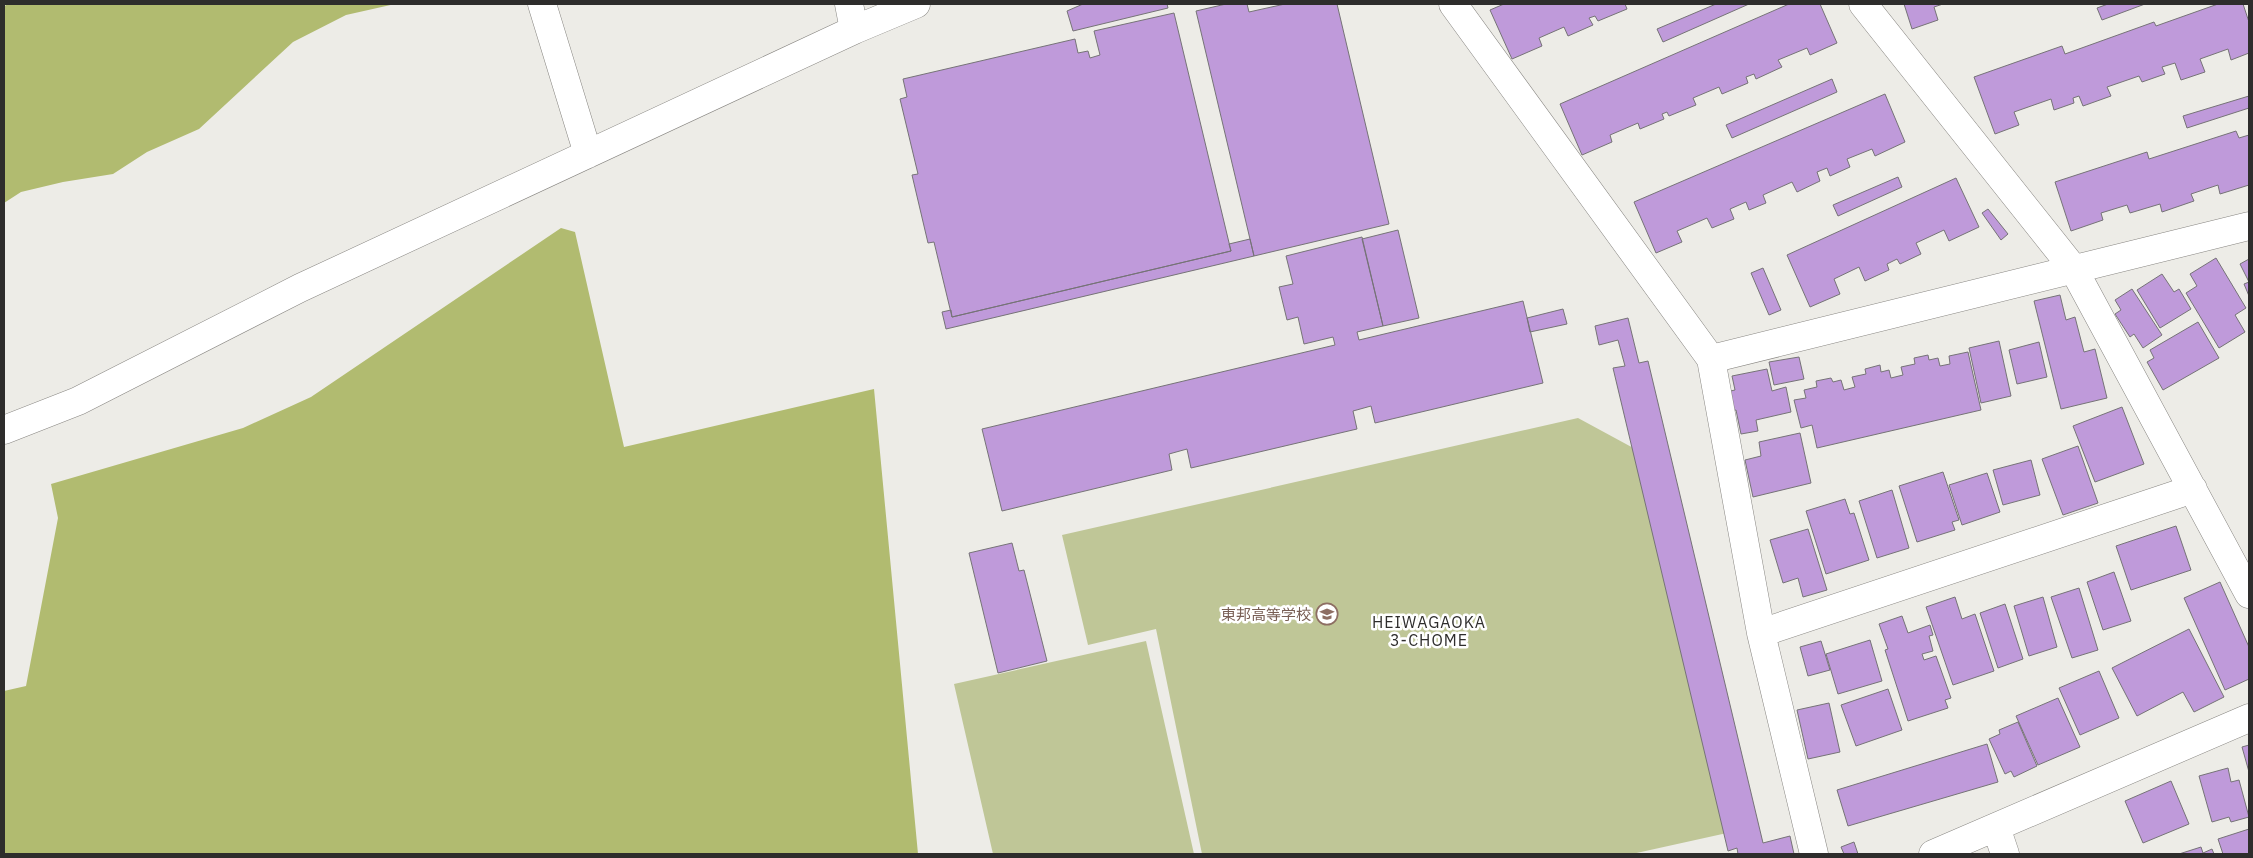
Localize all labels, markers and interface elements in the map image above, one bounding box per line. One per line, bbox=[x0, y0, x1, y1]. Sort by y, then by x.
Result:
school or university icon: 東邦高等学校 bbox=[1315, 602, 1339, 626]
place label: 東邦高等学校 bbox=[1221, 605, 1311, 624]
district label: HEIWAGAOKA 3-CHOME bbox=[1372, 612, 1486, 650]

